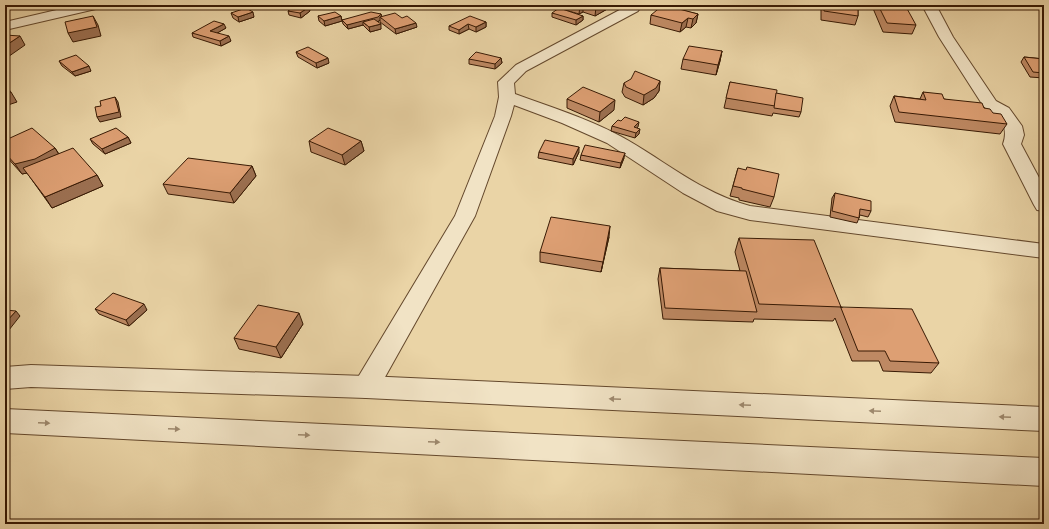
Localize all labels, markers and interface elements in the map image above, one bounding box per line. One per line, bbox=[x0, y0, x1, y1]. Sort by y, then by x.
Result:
one-way arrow bbox=[609, 395, 622, 402]
one-way arrow bbox=[739, 401, 751, 408]
one-way arrow bbox=[868, 408, 881, 414]
one-way arrow bbox=[999, 414, 1011, 421]
one-way arrow bbox=[38, 420, 51, 426]
one-way arrow bbox=[168, 426, 181, 432]
one-way arrow bbox=[298, 432, 310, 439]
one-way arrow bbox=[427, 438, 440, 445]

